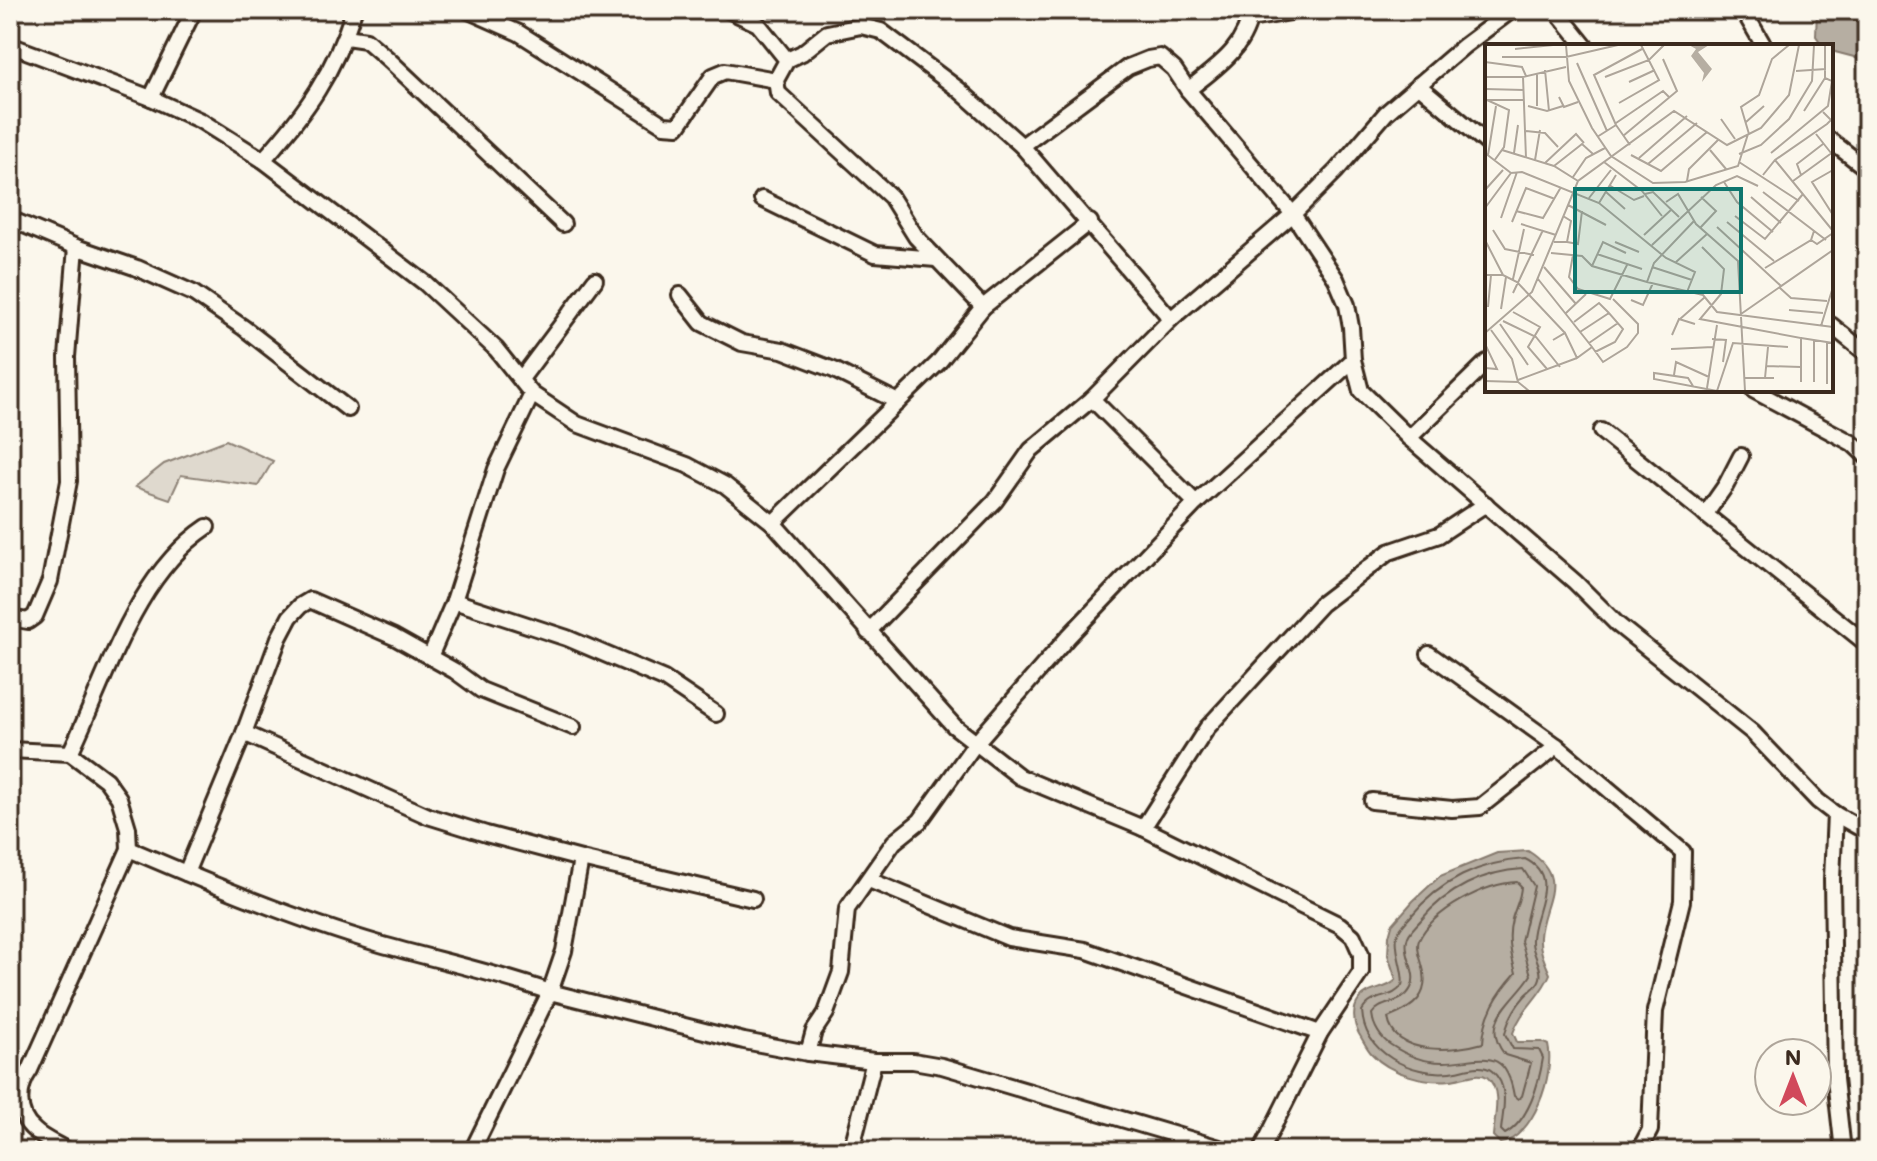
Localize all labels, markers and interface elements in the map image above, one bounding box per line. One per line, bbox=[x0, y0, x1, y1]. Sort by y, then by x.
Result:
inset map bbox=[1485, 44, 1833, 392]
north arrow bbox=[1753, 1037, 1833, 1117]
text: N bbox=[1785, 1042, 1801, 1071]

